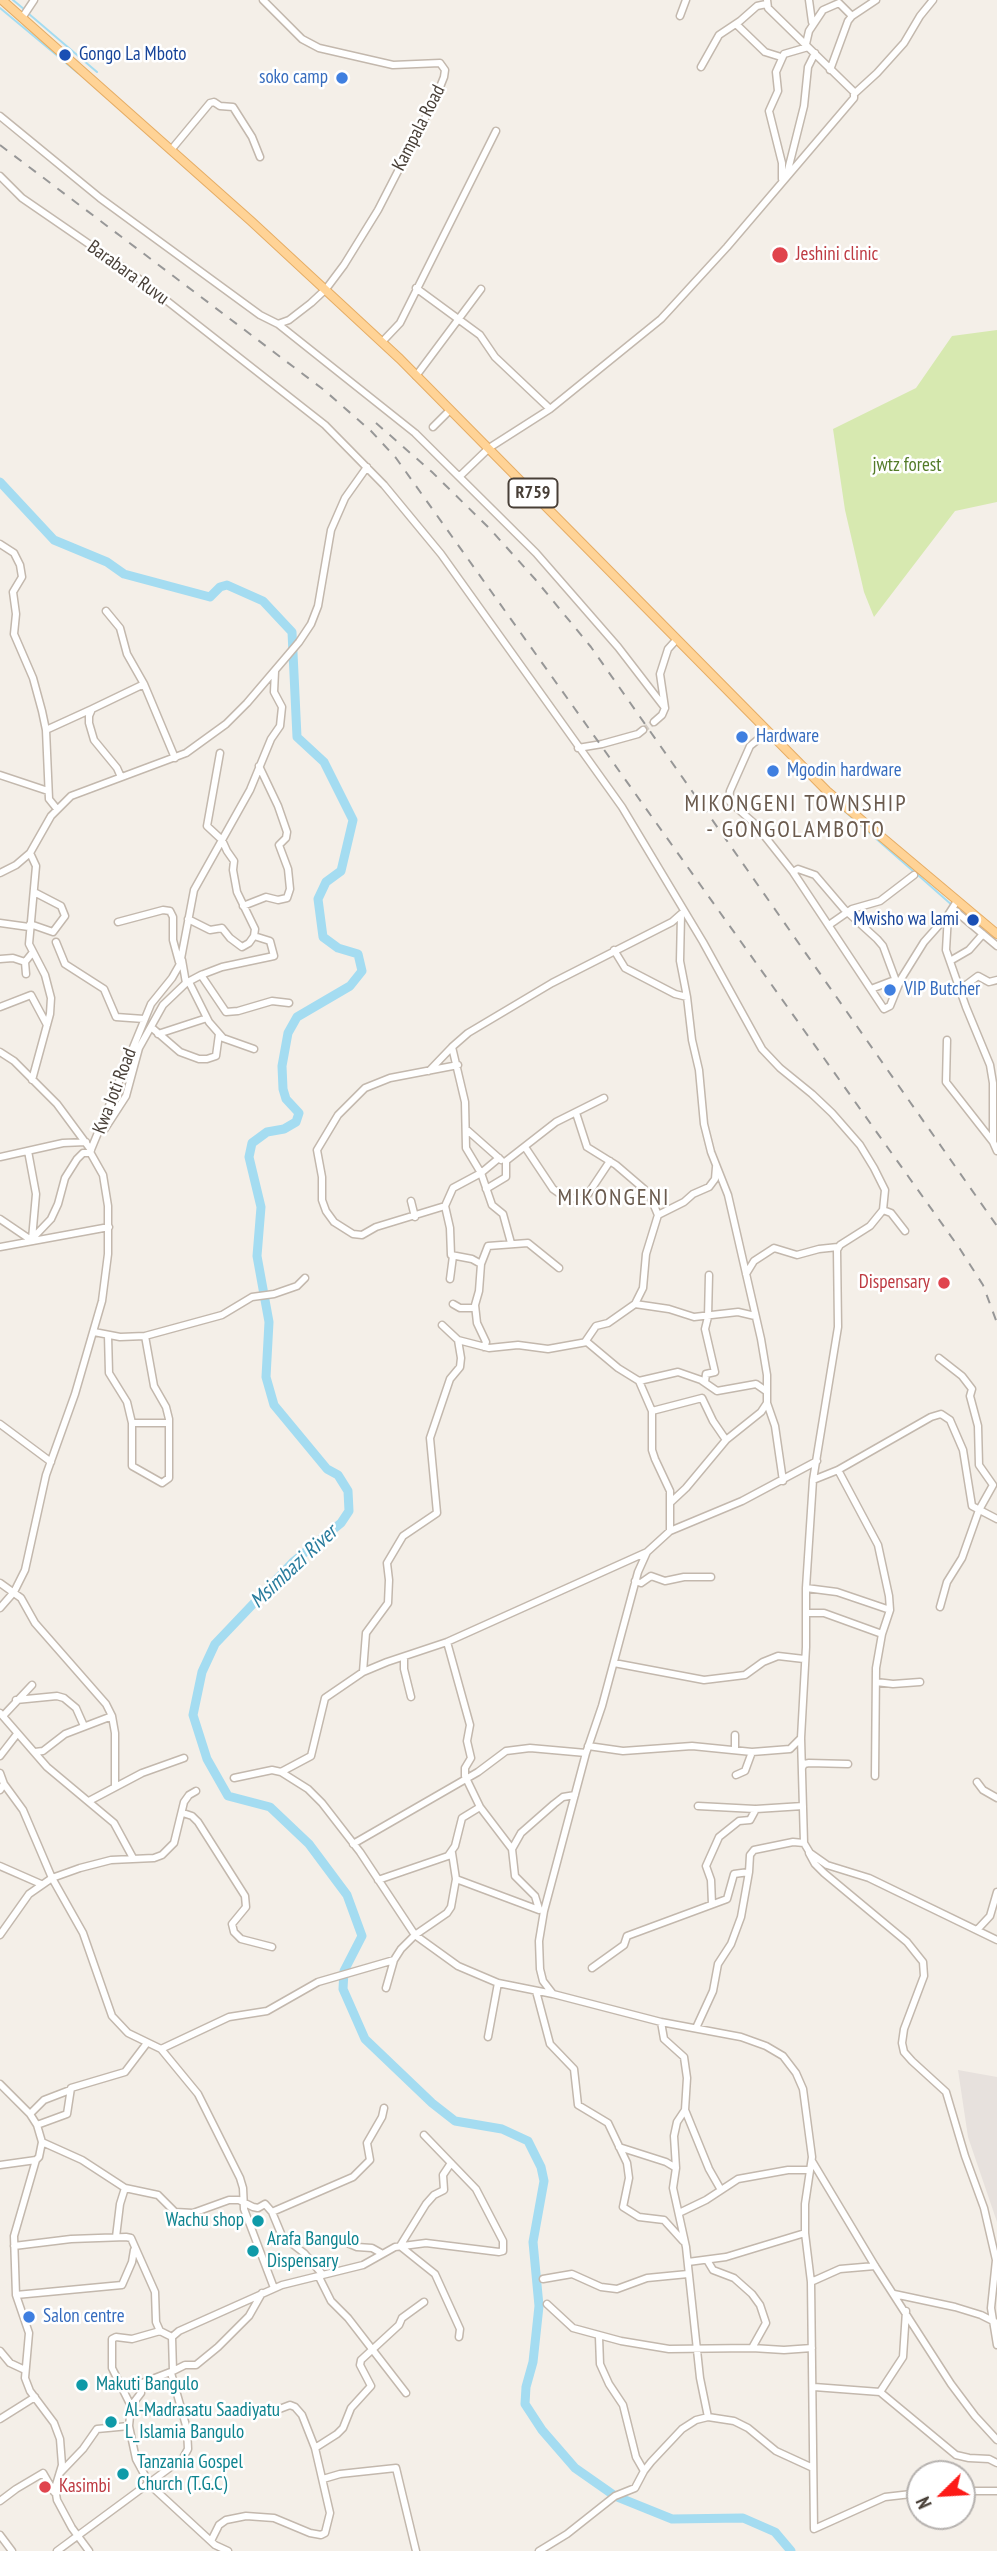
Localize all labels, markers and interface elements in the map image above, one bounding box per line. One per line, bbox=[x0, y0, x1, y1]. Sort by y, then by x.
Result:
place label: Gongo La Mboto bbox=[79, 44, 186, 66]
marker: Gongo La Mboto bbox=[57, 47, 73, 63]
place label: soko camp bbox=[259, 67, 328, 89]
marker: soko camp bbox=[334, 70, 350, 86]
street label: Kampala Road bbox=[388, 81, 450, 175]
street label: Barabara Ruvu bbox=[83, 236, 173, 310]
place label: Jeshini clinic bbox=[796, 244, 878, 266]
marker: Jeshini clinic bbox=[770, 245, 790, 265]
park label: jwtz forest bbox=[872, 455, 942, 477]
road number: R759 bbox=[508, 478, 558, 508]
place label: Hardware bbox=[756, 726, 819, 748]
marker: Hardware bbox=[734, 729, 750, 745]
place label: Mgodin hardware bbox=[787, 760, 901, 782]
marker: Mgodin hardware bbox=[765, 763, 781, 779]
district label: MIKONGENI TOWNSHIP - GONGOLAMBOTO bbox=[687, 790, 905, 844]
place label: Mwisho wa lami bbox=[853, 909, 959, 931]
marker: Mwisho wa lami bbox=[965, 912, 981, 928]
place label: VIP Butcher bbox=[904, 979, 980, 1001]
marker: VIP Butcher bbox=[882, 982, 898, 998]
street label: Kwa Joti Road bbox=[88, 1045, 142, 1137]
district label: MIKONGENI bbox=[559, 1184, 669, 1212]
place label: Dispensary bbox=[859, 1272, 930, 1294]
marker: Dispensary bbox=[936, 1275, 952, 1291]
water label: Msimbazi River bbox=[245, 1520, 343, 1614]
place label: Wachu shop bbox=[166, 2210, 244, 2232]
marker: Wachu shop bbox=[250, 2213, 266, 2229]
place label: Arafa Bangulo Dispensary bbox=[267, 2229, 359, 2273]
marker: Arafa Bangulo Dispensary bbox=[245, 2243, 261, 2259]
place label: Salon centre bbox=[43, 2306, 125, 2328]
marker: Salon centre bbox=[21, 2309, 37, 2325]
place label: Makuti Bangulo bbox=[96, 2374, 199, 2396]
marker: Makuti Bangulo bbox=[74, 2377, 90, 2393]
place label: Al-Madrasatu Saadiyatu L_Islamia Bangulo bbox=[125, 2400, 280, 2444]
marker: Al-Madrasatu Saadiyatu L_Islamia Bangulo bbox=[103, 2414, 119, 2430]
place label: Tanzania Gospel Church (T.G.C) bbox=[137, 2452, 243, 2496]
north arrow bbox=[906, 2460, 976, 2530]
marker: Tanzania Gospel Church (T.G.C) bbox=[115, 2466, 131, 2482]
place label: Kasimbi bbox=[59, 2476, 111, 2498]
marker: Kasimbi bbox=[37, 2479, 53, 2495]
text: N bbox=[911, 2493, 937, 2512]

